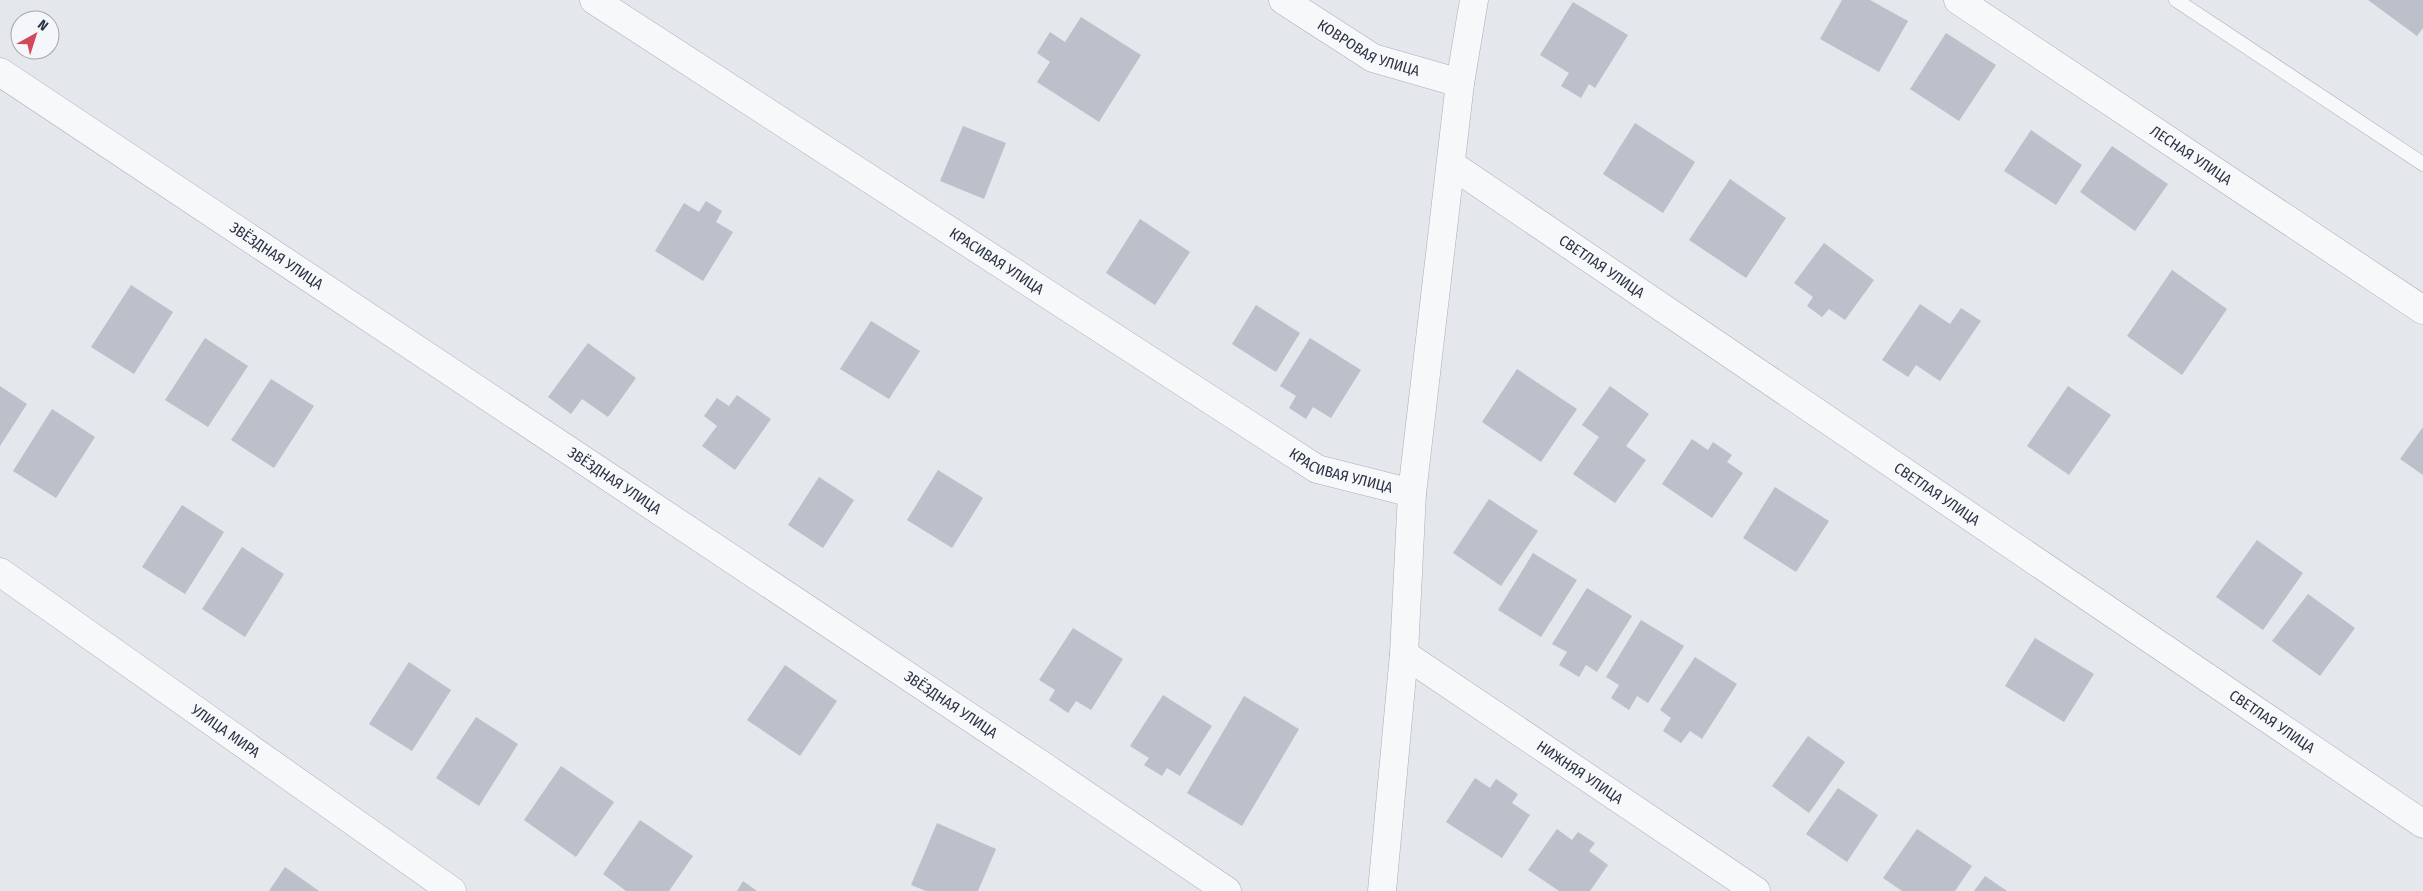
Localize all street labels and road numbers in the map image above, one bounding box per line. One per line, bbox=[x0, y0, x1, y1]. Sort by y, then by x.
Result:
street label: КОВРОВАЯ УЛИЦА bbox=[1314, 16, 1422, 80]
street label: ЛЕСНАЯ УЛИЦА bbox=[2147, 122, 2235, 189]
street label: ЗВЁЗДНАЯ УЛИЦА bbox=[226, 218, 327, 293]
street label: КРАСИВАЯ УЛИЦА bbox=[946, 224, 1047, 299]
street label: СВЕТЛАЯ УЛИЦА bbox=[1556, 231, 1648, 302]
street label: ЗВЁЗДНАЯ УЛИЦА bbox=[564, 443, 665, 518]
street label: КРАСИВАЯ УЛИЦА bbox=[1286, 444, 1395, 497]
street label: СВЕТЛАЯ УЛИЦА bbox=[1891, 459, 1983, 530]
street label: ЗВЁЗДНАЯ УЛИЦА bbox=[901, 667, 1001, 742]
street label: СВЕТЛАЯ УЛИЦА bbox=[2226, 686, 2318, 757]
street label: УЛИЦА МИРА bbox=[187, 700, 263, 762]
street label: НИЖНЯЯ УЛИЦА bbox=[1533, 737, 1627, 808]

